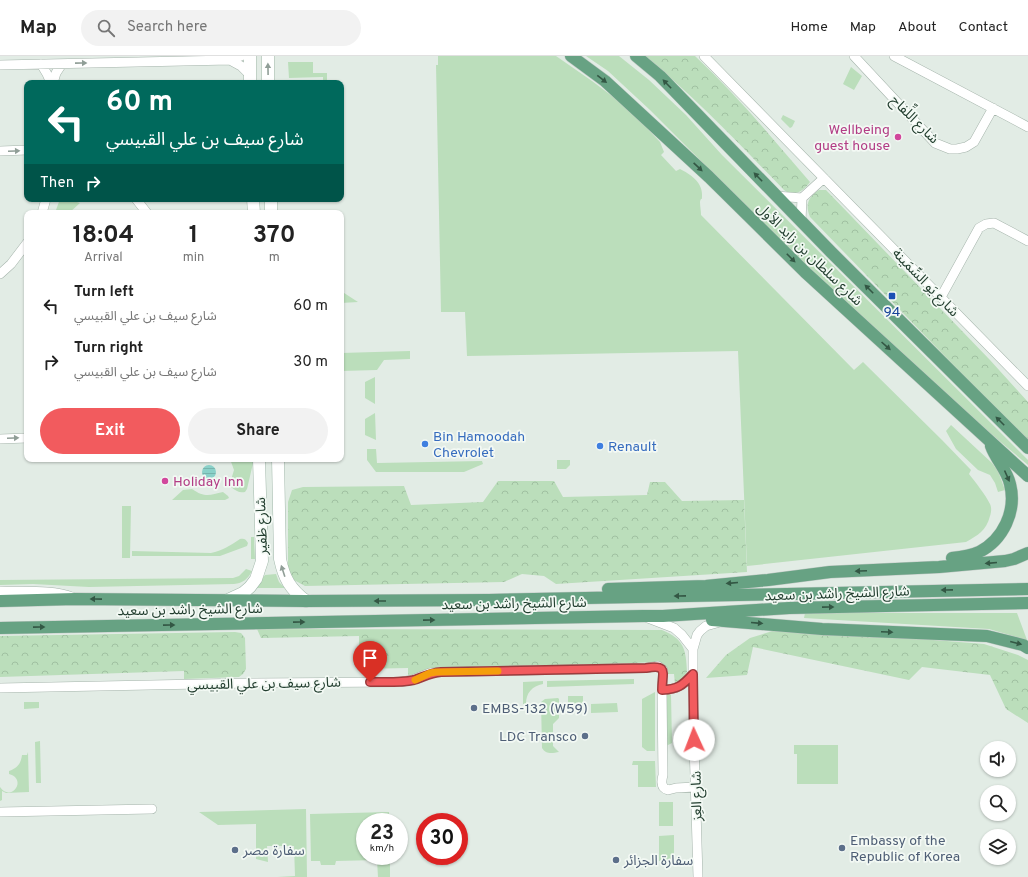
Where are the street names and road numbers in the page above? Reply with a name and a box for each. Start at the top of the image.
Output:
street label: شارع اللِّفاح [885,89,945,149]
street label: شارع سلطان بن زايد الأول [752,200,866,311]
street label: شارع يَو السِّمَينة [887,245,962,321]
street label: شارع ظفير [253,497,273,556]
street label: شارع الشيخ راشد بن سعيد [764,583,910,607]
street label: شارع الشيخ راشد بن سعيد [441,595,587,615]
street label: شارع الشيخ راشد بن سعيد [117,601,263,621]
street label: شارع سيف بن علي القبيسي [187,675,341,696]
street label: شارع العِز [689,771,707,822]

